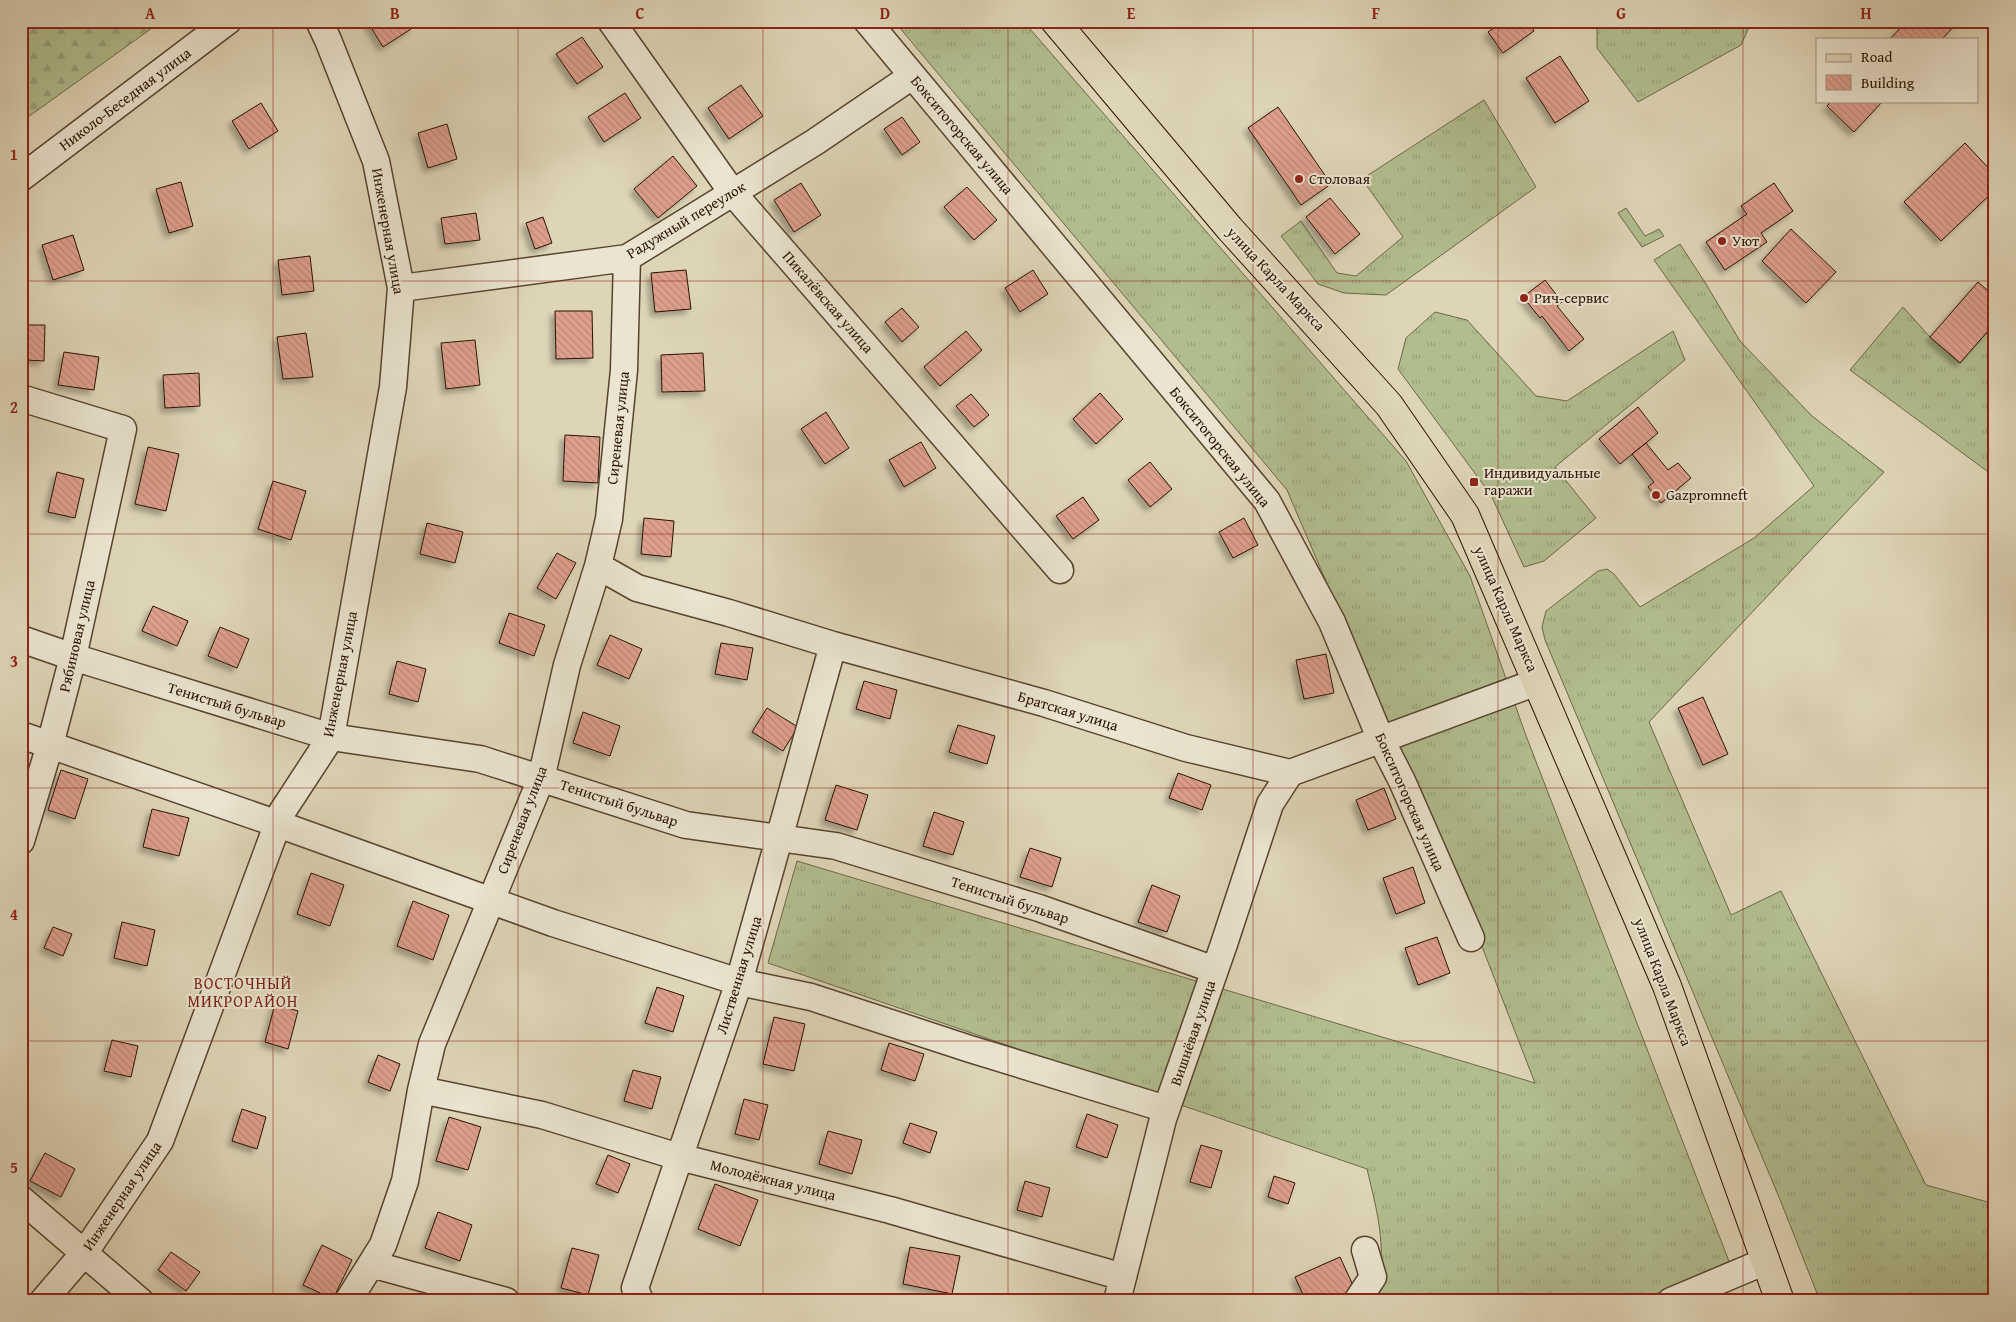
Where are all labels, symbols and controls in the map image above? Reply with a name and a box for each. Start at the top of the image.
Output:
text: A [145,1,156,25]
text: B [390,1,400,25]
text: C [635,1,645,25]
text: D [880,1,890,25]
text: E [1127,1,1136,25]
text: F [1372,1,1380,25]
text: G [1616,1,1626,25]
text: H [1860,1,1872,25]
legend [1816,38,1978,102]
street label: Николо-Беседная улица [54,42,196,155]
text: Road [1861,46,1892,67]
street label: Бокситогорская улица [906,71,1019,199]
text: Building [1861,72,1915,93]
text: 1 [10,142,18,166]
street label: Инженерная улица [367,166,410,297]
place label: Столовая [1309,168,1370,189]
marker: Столовая [1293,173,1305,185]
street label: Радужный переулок [622,176,749,263]
street label: улица Карла Маркса [1222,221,1331,336]
place label: Уют [1732,230,1760,251]
marker: Уют [1716,235,1728,247]
street label: Пикалёвская улица [778,246,879,358]
place label: Рич-сервис [1534,287,1609,308]
marker: Рич-сервис [1518,292,1530,304]
street label: Сиреневая улица [601,369,634,486]
street label: Бокситогорская улица [1165,382,1276,512]
text: 2 [10,395,18,419]
place label: Индивидуальные гаражи [1484,462,1601,500]
marker: Индивидуальные гаражи [1468,476,1480,488]
place label: Gazpromneft [1666,484,1749,505]
marker: Gazpromneft [1650,489,1662,501]
street label: улица Карла Маркса [1469,542,1544,676]
street label: Рябиновая улица [53,577,100,694]
street label: Инженерная улица [317,608,362,739]
text: 3 [10,649,18,673]
street label: Тенистый бульвар [165,677,289,733]
street label: Братская улица [1015,685,1122,736]
street label: Бокситогорская улица [1370,729,1451,875]
street label: Сиреневая улица [491,762,552,877]
street label: Тенистый бульвар [557,774,681,832]
street label: Тенистый бульвар [948,871,1072,929]
text: 4 [10,902,18,926]
street label: Лиственная улица [711,912,767,1037]
street label: улица Карла Маркса [1629,914,1698,1050]
district label: ВОСТОЧНЫЙ МИКРОРАЙОН [188,971,298,1013]
street label: Вишнёвая улица [1165,976,1221,1088]
street label: Инженерная улица [77,1136,167,1255]
street label: Молодёжная улица [708,1154,839,1205]
text: 5 [10,1155,18,1179]

